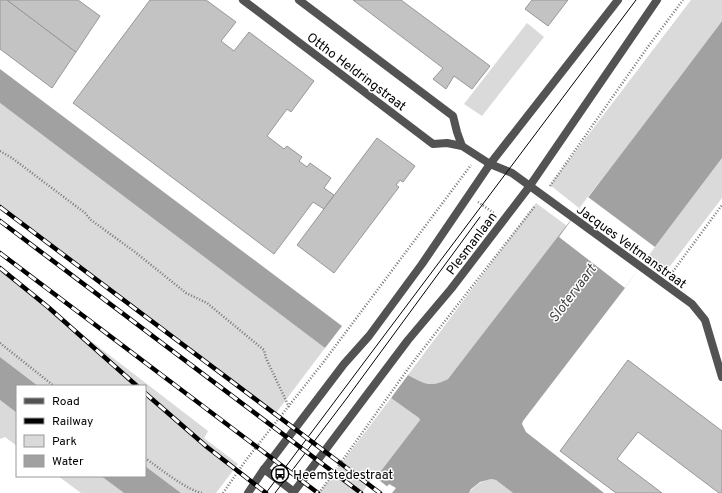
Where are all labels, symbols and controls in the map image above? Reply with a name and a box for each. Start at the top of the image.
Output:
street label: Ottho Heldringstraat [303,30,409,115]
street label: Jacques Veltmanstraat [573,202,689,293]
street label: Plesmanlaan [444,210,501,279]
water label: Slotervaart [546,261,601,326]
legend [16,385,146,477]
text: Road [52,394,80,410]
text: Railway [52,414,93,430]
text: Park [52,434,77,450]
text: Water [52,454,84,470]
bus stop icon: Heemstedestraat [270,464,290,484]
place label: Heemstedestraat [293,468,393,484]

